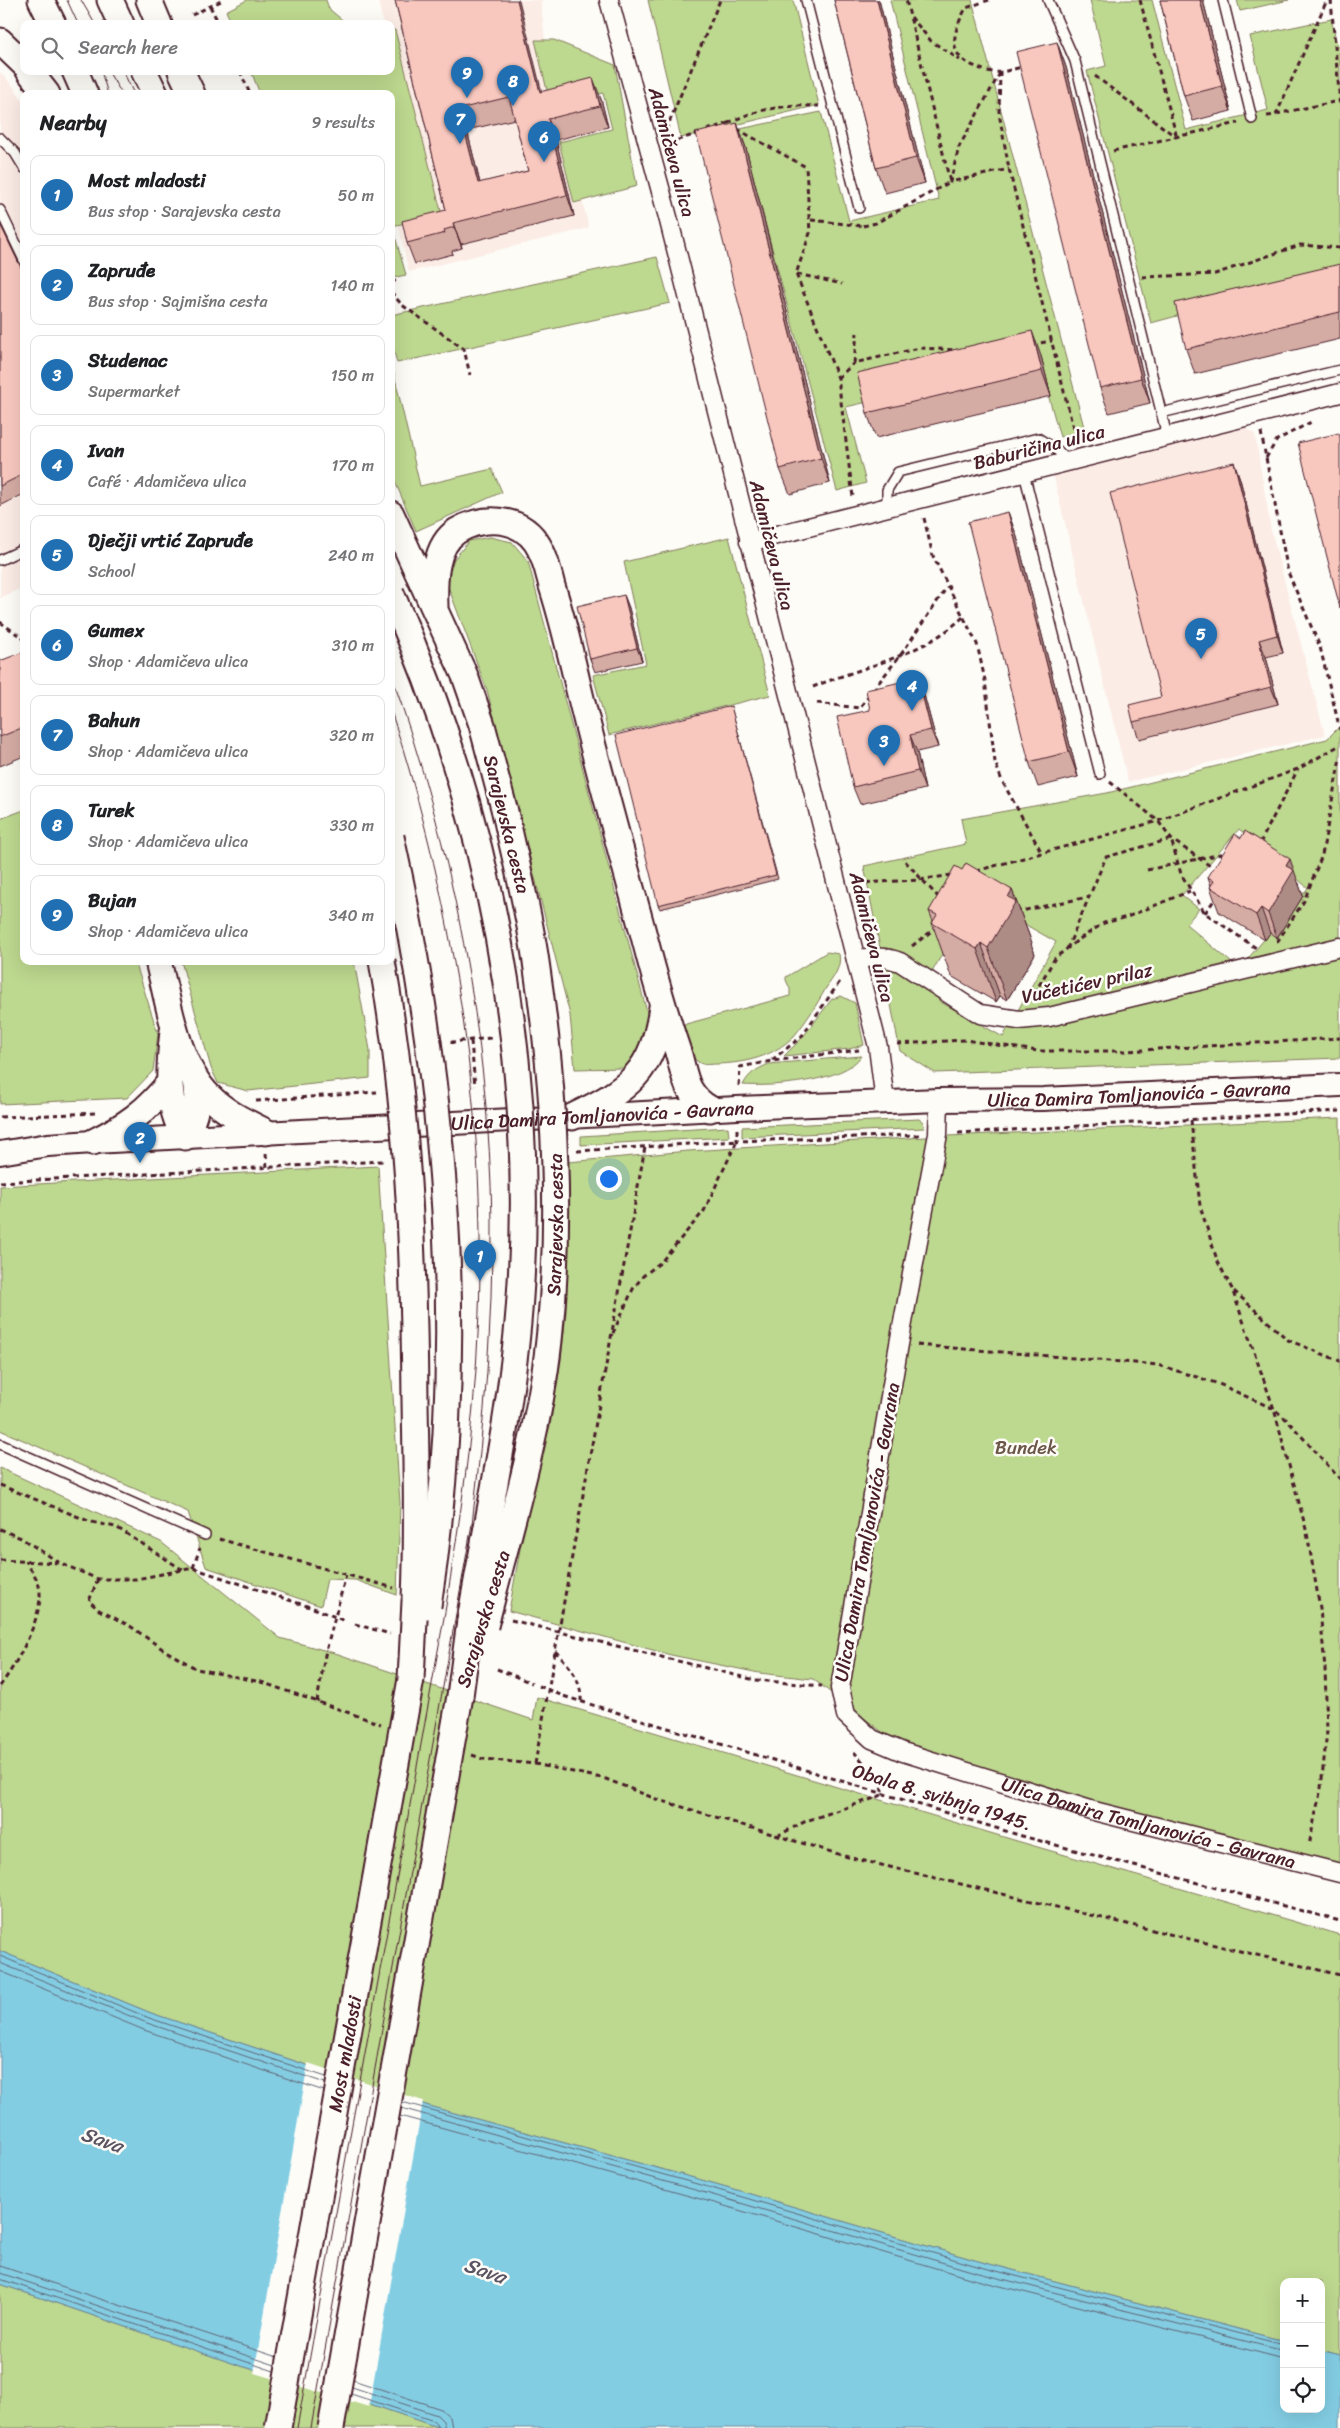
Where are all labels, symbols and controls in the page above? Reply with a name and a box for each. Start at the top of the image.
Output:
search box [20,20,395,75]
text: Search here [78,31,178,64]
icon: search [38,34,66,62]
pin: 9 [451,57,483,98]
pin: 8 [497,65,529,106]
street label: Adamičeva ulica [639,82,705,221]
pin: 7 [444,103,476,144]
text: Nearby [40,104,106,142]
text: 9 results [311,108,375,137]
pin: 6 [528,121,560,162]
text: Most mladosti [88,164,205,197]
text: 1 [54,181,60,210]
text: 50 m [338,181,374,210]
text: Bus stop · Sarajevska cesta [88,197,281,226]
text: Zapruđe [88,254,155,287]
text: 2 [52,271,62,300]
text: 140 m [331,271,374,300]
text: Bus stop · Sajmišna cesta [88,287,267,316]
text: Studenac [88,344,168,377]
text: 3 [53,361,61,390]
text: 150 m [331,361,374,390]
text: Supermarket [88,377,180,406]
street label: Baburičina ulica [970,415,1109,479]
text: Ivan [88,434,124,467]
text: 4 [52,451,62,480]
text: 170 m [331,451,374,480]
text: Café · Adamičeva ulica [88,467,247,496]
street label: Adamičeva ulica [740,475,804,614]
text: Dječji vrtić Zapruđe [88,524,253,557]
text: 5 [52,541,62,570]
text: 240 m [328,541,374,570]
text: School [88,557,135,586]
text: Gumex [88,614,144,647]
pin: 5 [1185,618,1217,659]
text: 6 [52,631,62,660]
text: 310 m [332,631,374,660]
text: Shop · Adamičeva ulica [88,647,248,676]
pin: 4 [896,670,928,711]
text: Bahun [88,704,140,737]
text: 7 [52,721,62,750]
text: 320 m [329,721,374,750]
pin: 3 [868,725,900,766]
text: Shop · Adamičeva ulica [88,737,248,766]
street label: Sarajevska cesta [474,751,540,897]
text: Turek [88,794,135,827]
text: 8 [52,811,62,840]
text: 330 m [330,811,374,840]
text: Shop · Adamičeva ulica [88,827,248,856]
street label: Adamičeva ulica [840,867,904,1006]
text: Bujan [88,884,136,917]
text: 9 [52,901,62,930]
text: 340 m [329,901,374,930]
text: Shop · Adamičeva ulica [88,917,248,946]
street label: Vučetićev prilaz [1018,953,1157,1013]
street label: Ulica Damira Tomljanovića - Gavrana [987,1071,1292,1116]
street label: Ulica Damira Tomljanovića - Gavrana [450,1091,755,1140]
pin: 2 [124,1122,156,1163]
street label: Sarajevska cesta [536,1152,572,1297]
your location [596,1166,622,1192]
pin: 1 [464,1240,496,1281]
street label: Ulica Damira Tomljanovića - Gavrana [824,1379,910,1684]
park label: Bundek [995,1431,1057,1464]
street label: Sarajevska cesta [446,1546,520,1692]
street label: Obala 8. svibnja 1945. [848,1754,1036,1840]
street label: Ulica Damira Tomljanovića - Gavrana [997,1767,1300,1878]
street label: Most mladosti [318,1992,371,2115]
water label: Sava [76,2117,130,2164]
water label: Sava [459,2248,513,2295]
map controls [1280,2278,1325,2413]
button: + [1280,2278,1325,2323]
button: − [1280,2323,1325,2368]
button: locate [1280,2368,1325,2413]

